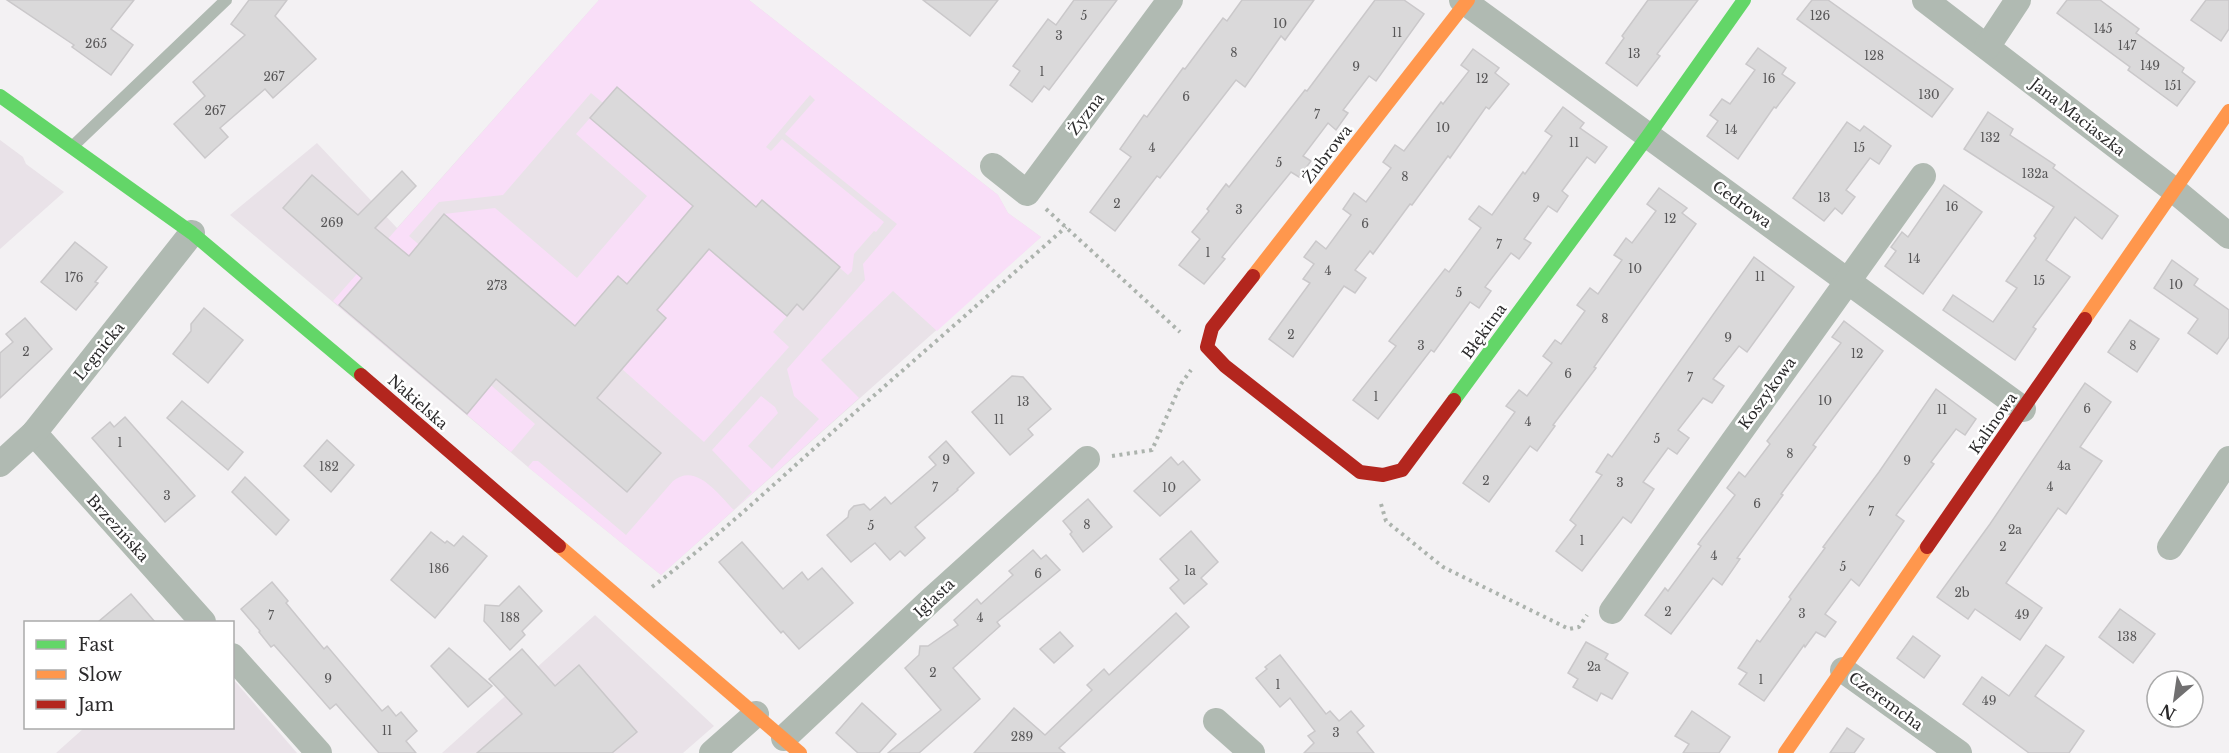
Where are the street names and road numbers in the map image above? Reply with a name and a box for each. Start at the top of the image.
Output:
street label: Jana Maciaszka [2025,73,2130,160]
street label: Żyzna [1064,89,1108,139]
street label: Żubrowa [1298,121,1356,187]
street label: Cedrowa [1709,176,1776,232]
street label: Błękitna [1458,299,1511,362]
street label: Legnicka [70,317,129,384]
street label: Koszykowa [1734,353,1800,433]
street label: Nakielska [384,371,452,434]
street label: Kalinowa [1965,388,2021,457]
street label: Brzezińska [83,491,154,566]
street label: Iglasta [910,574,959,622]
street label: Czeremcha [1845,668,1927,735]

